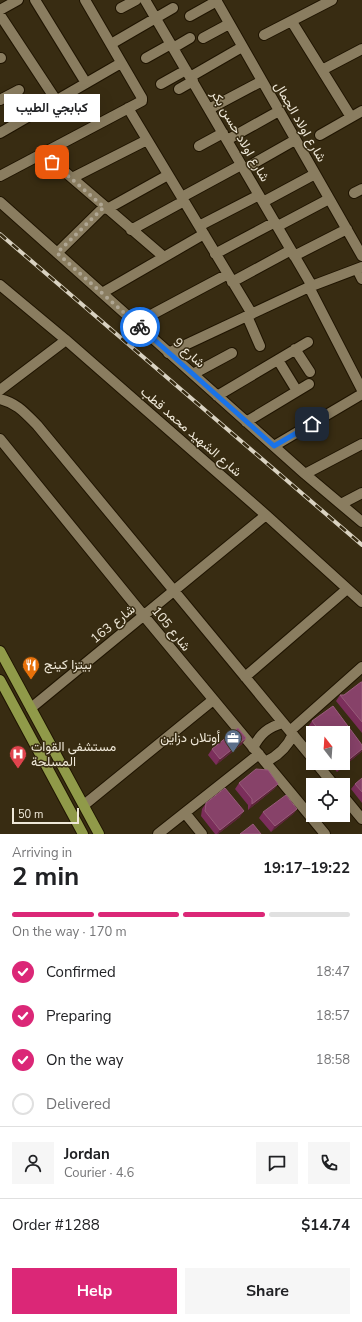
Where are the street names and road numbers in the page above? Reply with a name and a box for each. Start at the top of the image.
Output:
street label: شارع اولاد الجمال [270,79,330,165]
street label: شارع اولاد حسن بكر [206,86,274,185]
street label: شارع 9 [169,334,209,372]
street label: شارع الشهيد محمد قطب [136,383,246,481]
street label: شارع 163 [87,600,139,648]
street label: شارع 105 [147,603,195,655]

